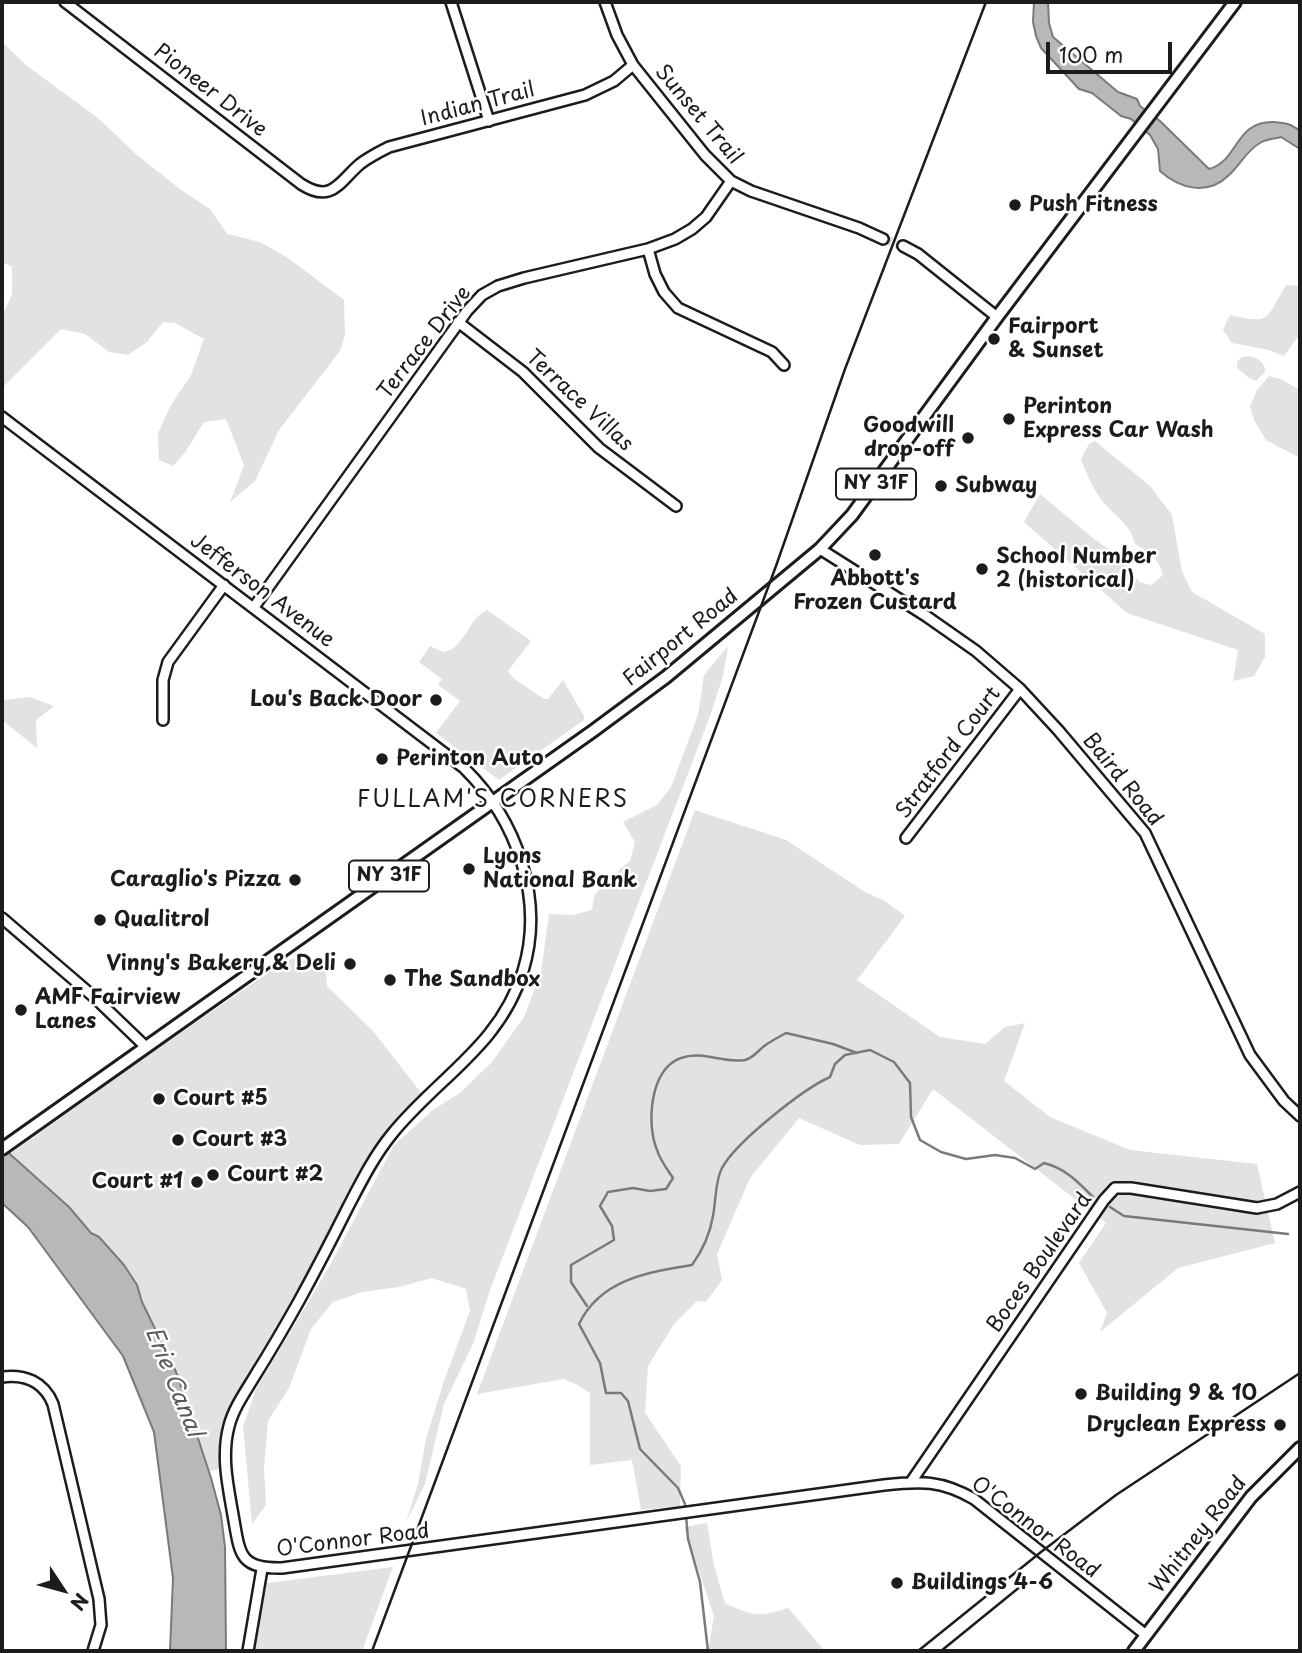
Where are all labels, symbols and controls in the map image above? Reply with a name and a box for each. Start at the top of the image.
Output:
scale bar [1050,28,1176,72]
text: 100 m [1059,38,1123,70]
street label: Pioneer Drive [148,39,272,143]
street label: Sunset Trail [649,60,747,170]
street label: Indian Trail [418,78,538,132]
place label: Push Fitness [1029,192,1158,218]
marker: Push Fitness [1007,197,1023,213]
street label: Terrace Drive [373,281,477,405]
place label: Fairport & Sunset [1008,314,1104,364]
marker: Fairport & Sunset [986,331,1002,347]
street label: Terrace Villas [520,345,638,457]
place label: Perinton Express Car Wash [1023,394,1214,444]
marker: Perinton Express Car Wash [1001,411,1017,427]
place label: Goodwill drop-off [863,413,954,463]
marker: Goodwill drop-off [960,430,976,446]
road number: NY 31F [836,468,916,499]
place label: Subway [955,473,1037,499]
marker: Subway [933,478,949,494]
street label: Jefferson Avenue [185,529,339,653]
place label: School Number 2 (historical) [996,544,1156,594]
marker: Abbott's Frozen Custard [867,547,883,563]
marker: School Number 2 (historical) [974,561,990,577]
place label: Abbott's Frozen Custard [793,566,957,616]
street label: Fairport Road [618,584,744,692]
street label: Stratford Court [891,682,1007,824]
place label: Lou's Back Door [250,687,422,713]
marker: Lou's Back Door [428,692,444,708]
street label: Baird Road [1077,728,1167,832]
place label: Perinton Auto [396,746,544,772]
marker: Perinton Auto [374,751,390,767]
district label: FULLAM'S CORNERS [360,787,626,815]
place label: Lyons National Bank [483,844,637,894]
road number: NY 31F [349,860,429,891]
marker: Lyons National Bank [461,861,477,877]
place label: Caraglio's Pizza [110,867,281,893]
marker: Caraglio's Pizza [287,872,303,888]
place label: Qualitrol [114,907,210,933]
marker: Qualitrol [92,912,108,928]
place label: Vinny's Bakery & Deli [106,951,336,977]
marker: Vinny's Bakery & Deli [342,956,358,972]
place label: The Sandbox [404,967,540,993]
marker: The Sandbox [382,972,398,988]
place label: AMF Fairview Lanes [35,985,180,1035]
marker: AMF Fairview Lanes [13,1002,29,1018]
place label: Court #5 [173,1086,268,1112]
marker: Court #5 [151,1091,167,1107]
place label: Court #3 [192,1127,287,1153]
marker: Court #3 [170,1132,186,1148]
place label: Court #2 [227,1162,323,1188]
marker: Court #2 [205,1167,221,1183]
place label: Court #1 [92,1169,183,1195]
marker: Court #1 [189,1174,205,1190]
street label: Boces Boulevard [982,1188,1098,1338]
water label: Erie Canal [139,1323,207,1441]
place label: Building 9 & 10 [1095,1381,1257,1407]
marker: Building 9 & 10 [1073,1386,1089,1402]
place label: Dryclean Express [1087,1412,1266,1438]
marker: Dryclean Express [1272,1417,1288,1433]
street label: O'Connor Road [966,1472,1104,1584]
street label: Whitney Road [1146,1472,1252,1598]
street label: O'Connor Road [275,1519,431,1563]
north arrow [28,1555,98,1625]
place label: Buildings 4-6 [911,1570,1053,1596]
marker: Buildings 4-6 [889,1575,905,1591]
text: N [64,1588,96,1617]

